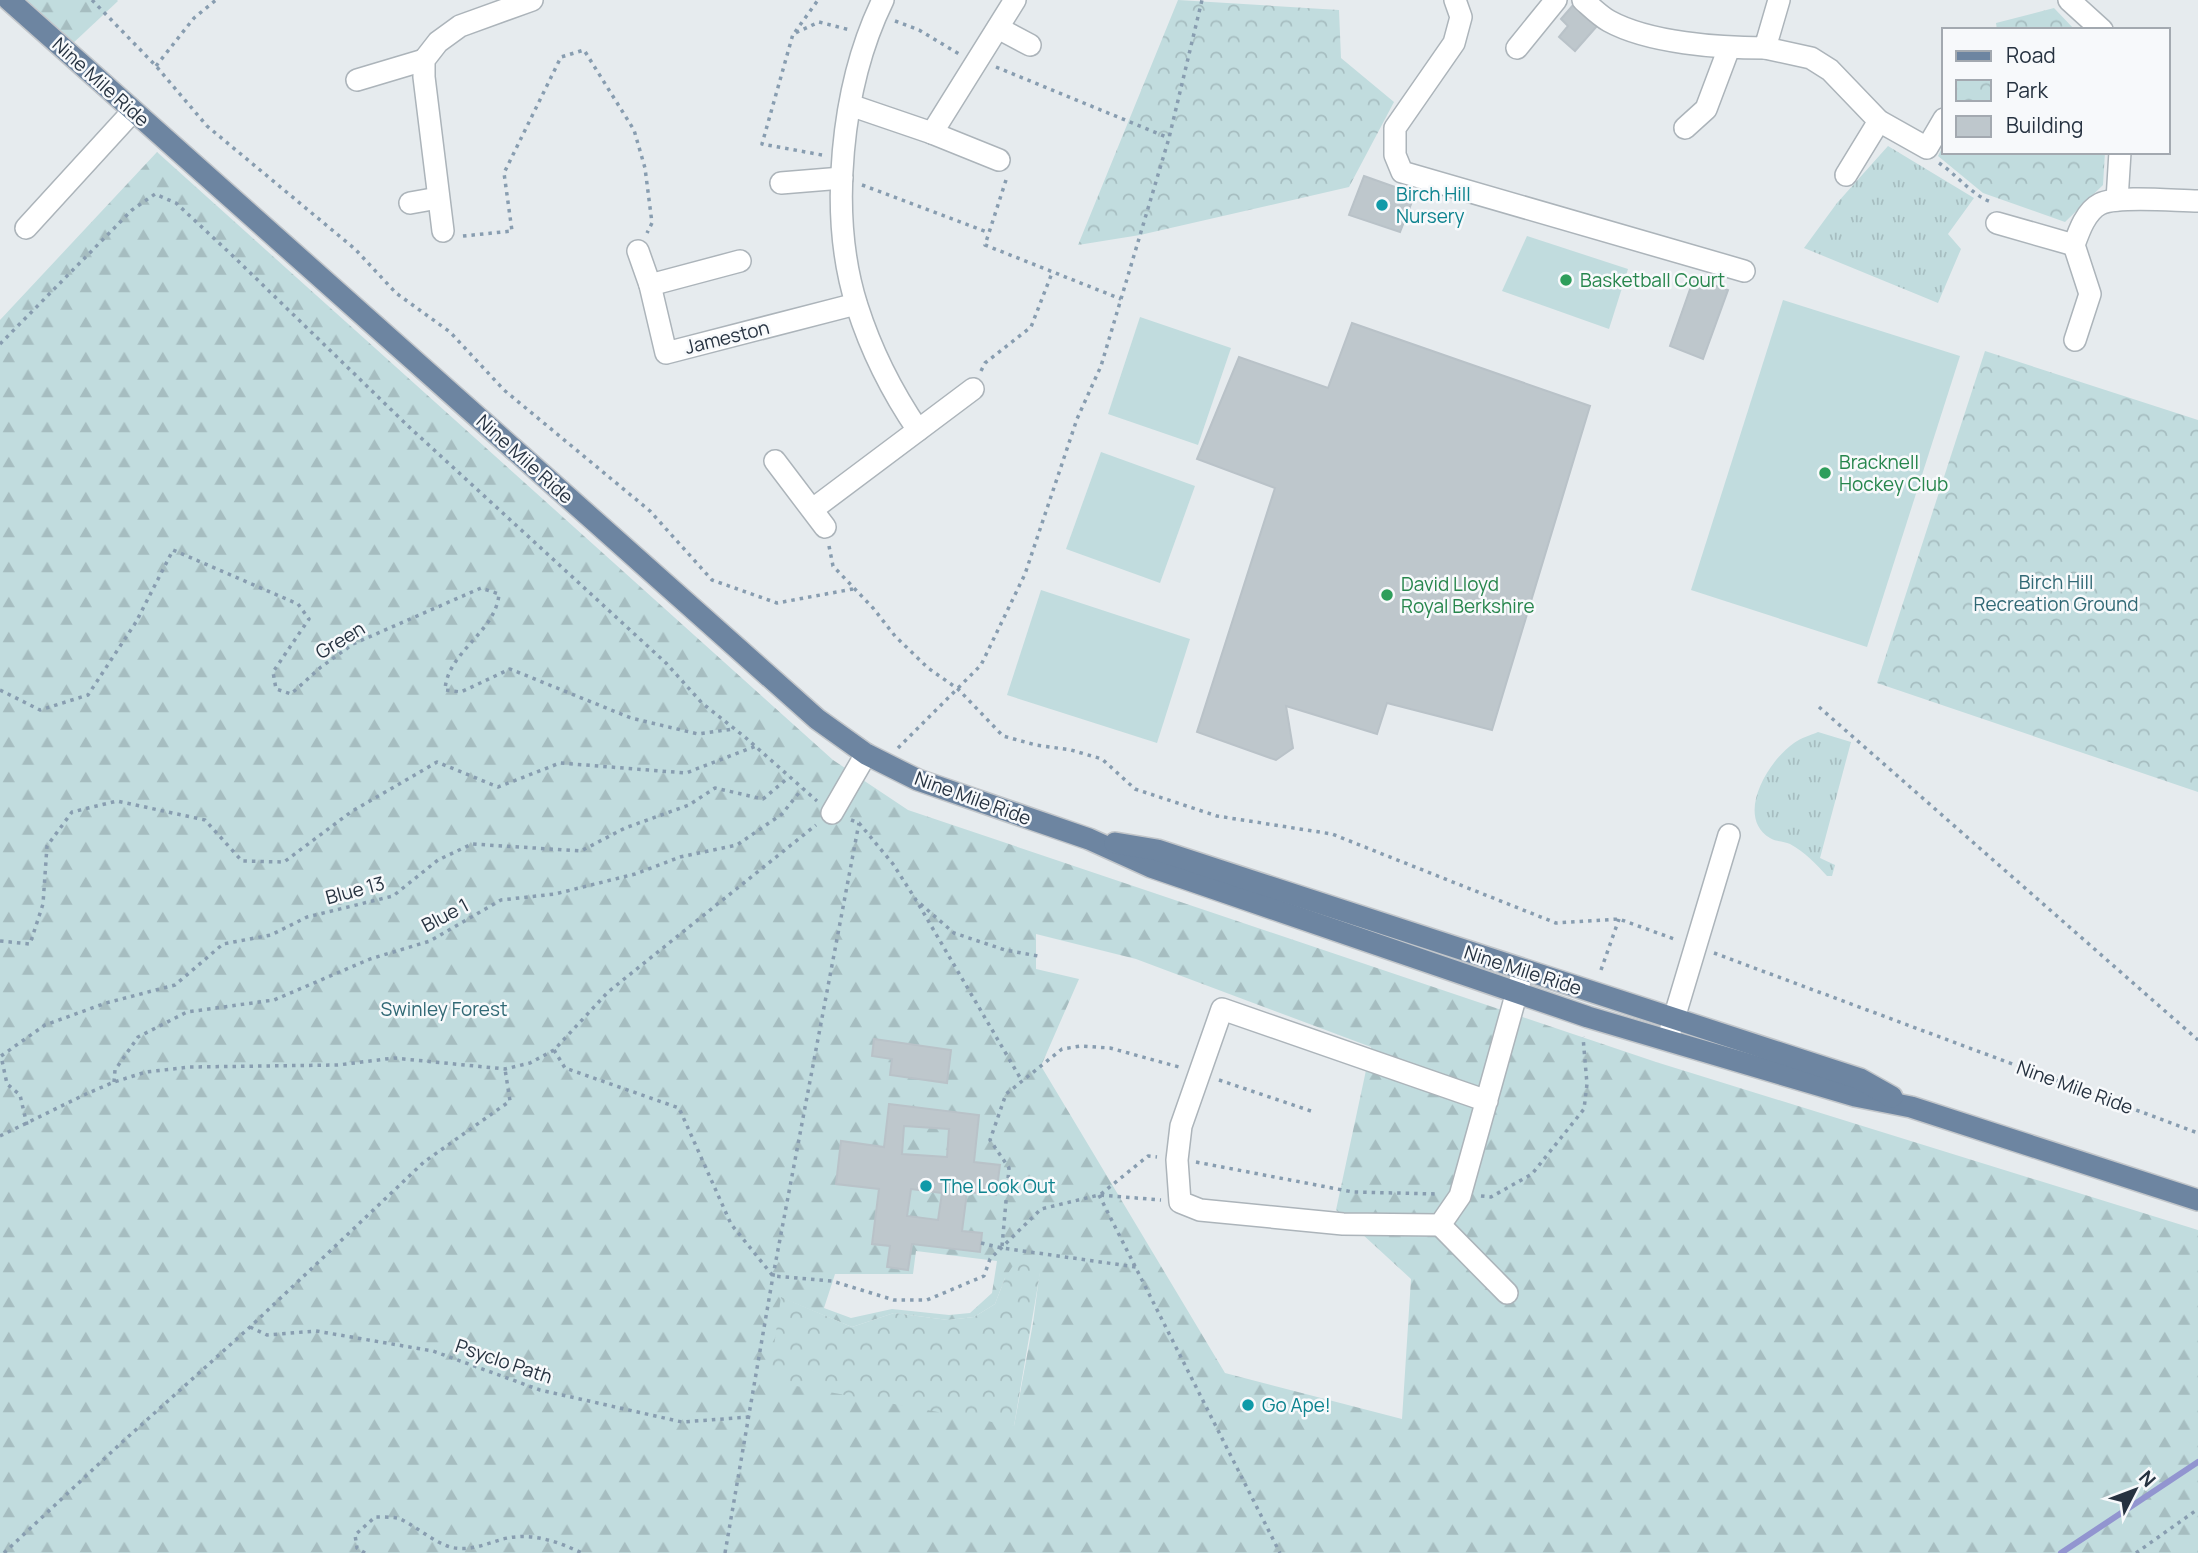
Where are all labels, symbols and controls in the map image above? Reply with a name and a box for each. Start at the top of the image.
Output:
legend [1942,28,2170,154]
street label: Nine Mile Ride [47,31,155,133]
text: Road [2006,41,2056,69]
text: Park [2006,76,2048,104]
text: Building [2006,111,2083,139]
place label: Birch Hill Nursery [1396,181,1471,229]
marker: Birch Hill Nursery [1374,197,1390,213]
place label: Basketball Court [1580,267,1725,293]
marker: Basketball Court [1558,272,1574,288]
street label: Jameston [682,314,772,360]
street label: Nine Mile Ride [471,408,579,510]
place label: Bracknell Hockey Club [1839,449,1948,497]
marker: Bracknell Hockey Club [1817,465,1833,481]
park label: Birch Hill Recreation Ground [1973,569,2139,617]
place label: David Lloyd Royal Berkshire [1401,571,1535,619]
marker: David Lloyd Royal Berkshire [1379,587,1395,603]
street label: Green [310,615,370,665]
street label: Nine Mile Ride [911,765,1035,831]
street label: Blue 13 [323,870,387,910]
street label: Blue 1 [417,892,473,938]
street label: Nine Mile Ride [1461,939,1585,1001]
park label: Swinley Forest [380,996,508,1022]
street label: Nine Mile Ride [2013,1054,2137,1120]
place label: The Look Out [940,1173,1056,1199]
marker: The Look Out [918,1178,934,1194]
street label: Psyclo Path [452,1332,556,1390]
place label: Go Ape! [1262,1392,1331,1418]
marker: Go Ape! [1240,1397,1256,1413]
north arrow [2100,1455,2170,1525]
text: N [2133,1465,2162,1492]

